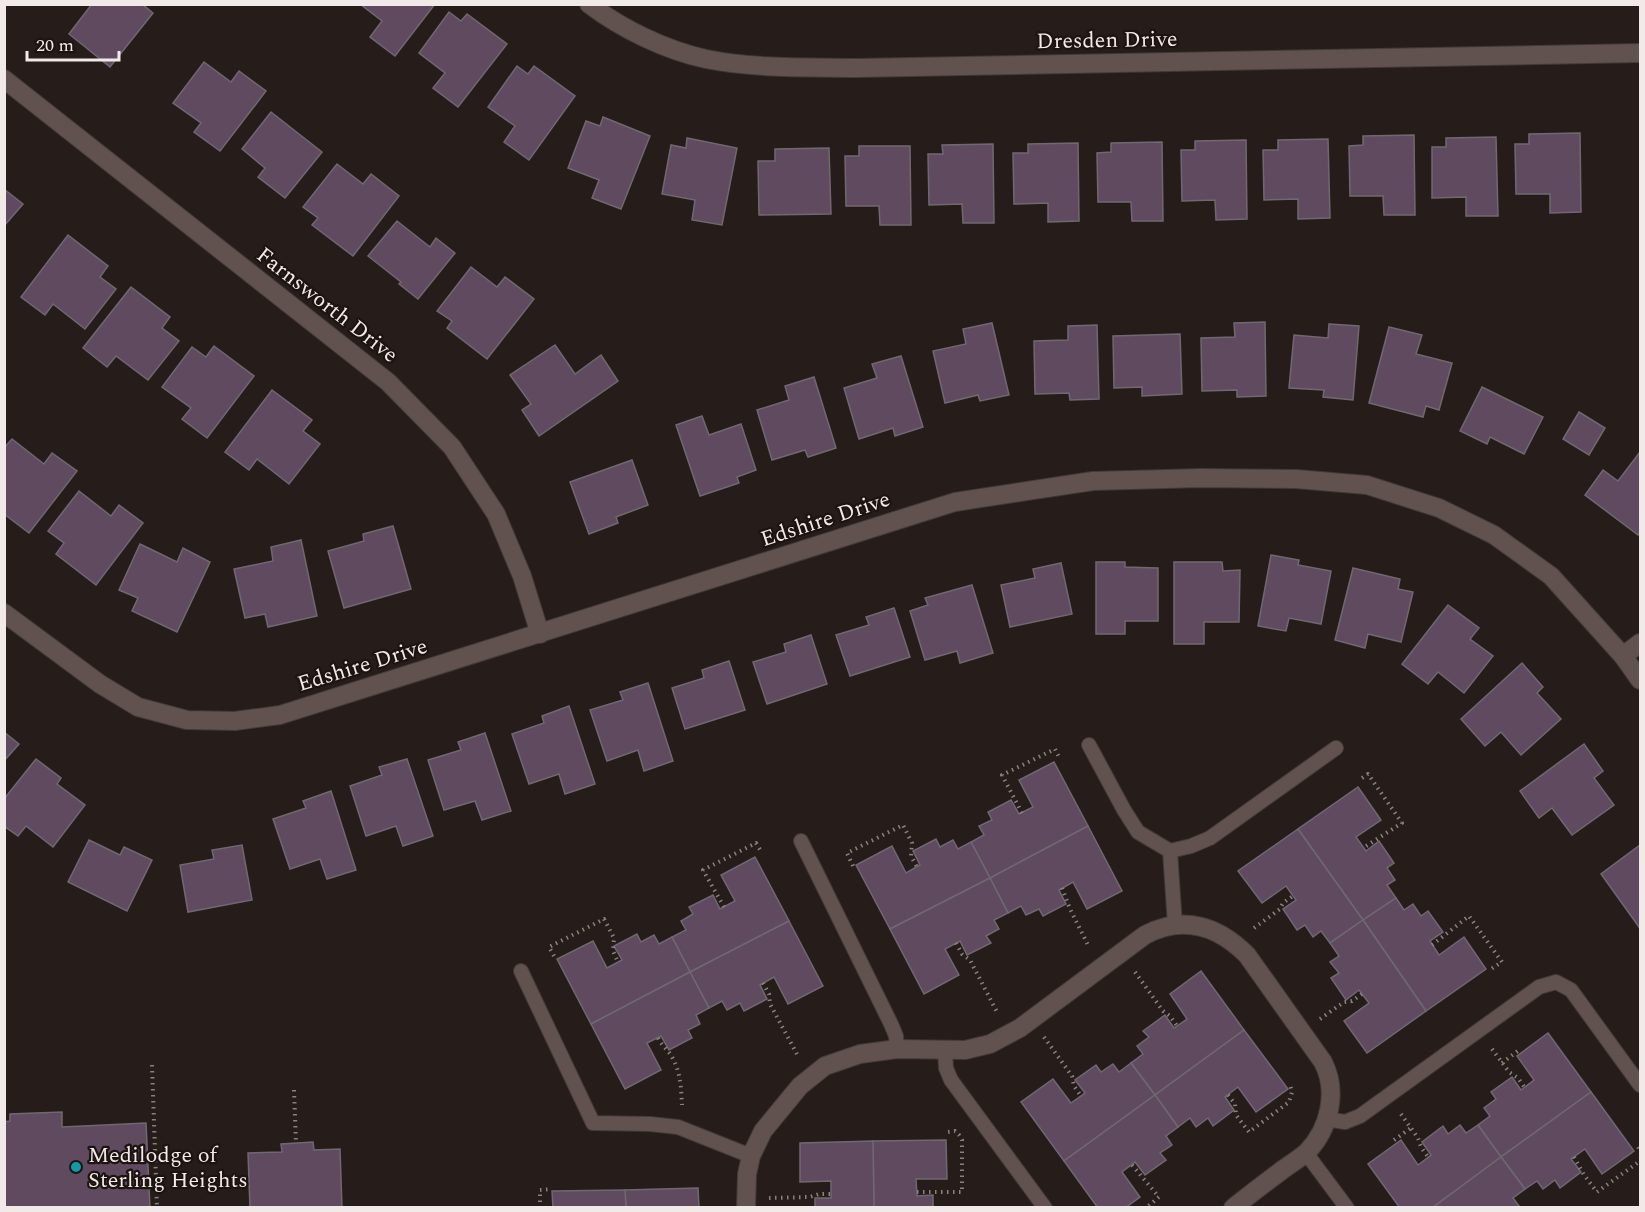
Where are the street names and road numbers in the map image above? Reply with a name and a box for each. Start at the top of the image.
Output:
street label: Dresden Drive [1036,23,1178,58]
street label: Farnsworth Drive [249,239,405,371]
street label: Edshire Drive [756,483,895,556]
street label: Edshire Drive [293,630,432,701]

